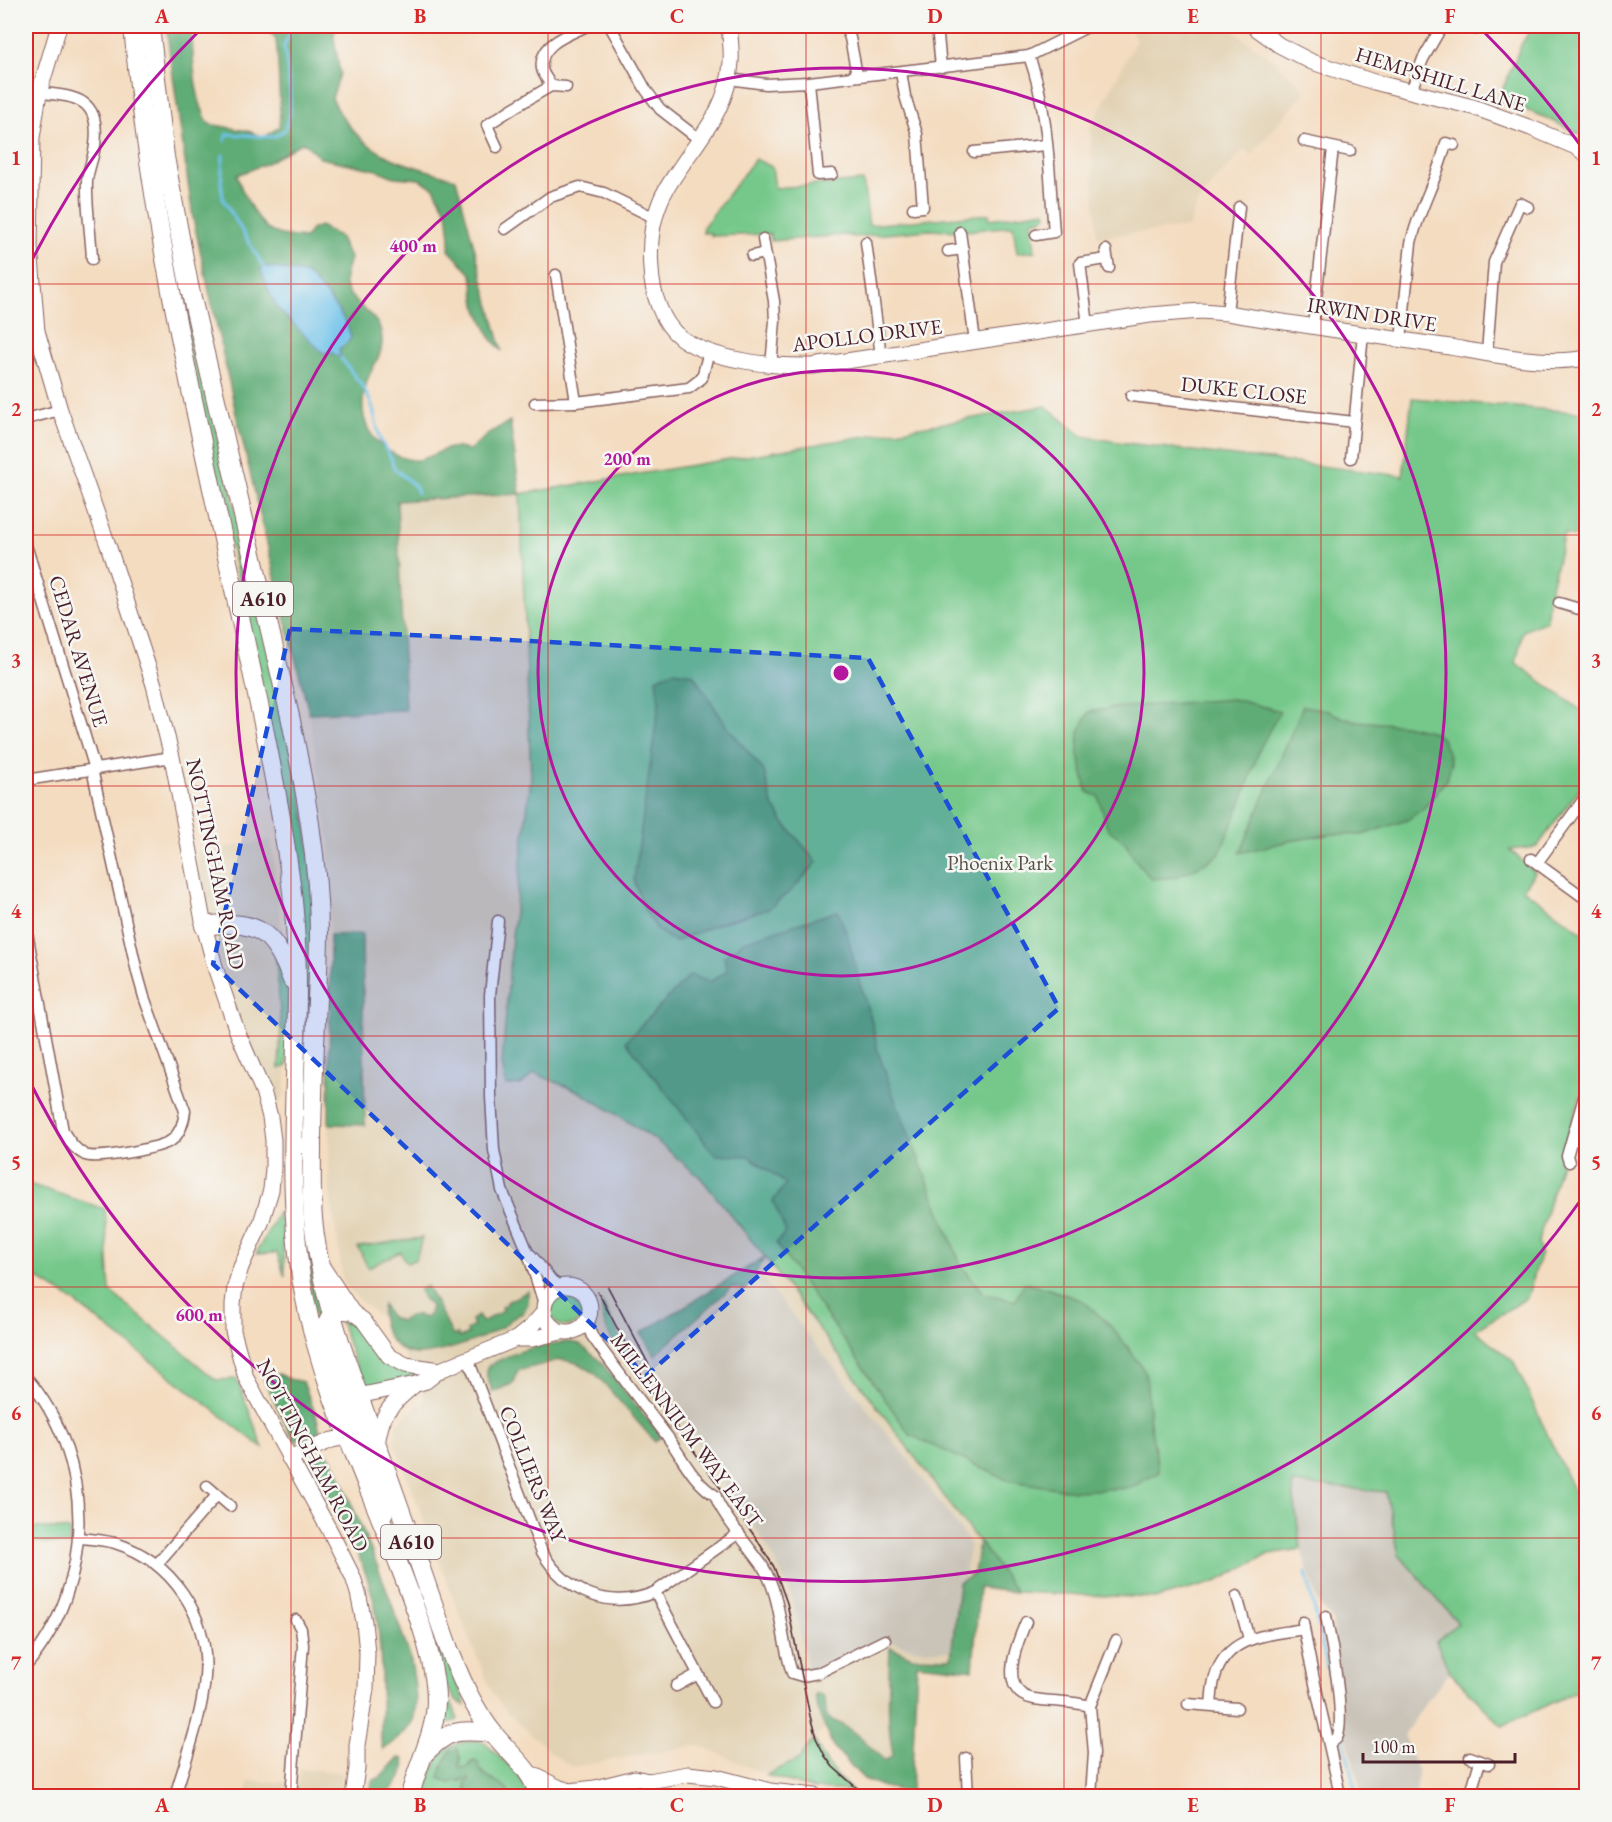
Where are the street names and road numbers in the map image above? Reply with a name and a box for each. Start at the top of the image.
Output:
street label: HEMPSHILL LANE [1352,40,1530,118]
street label: IRWIN DRIVE [1305,290,1439,338]
street label: APOLLO DRIVE [790,312,944,358]
street label: DUKE CLOSE [1180,370,1308,410]
street label: CEDAR AVENUE [43,572,115,730]
road number: A610 [233,582,293,616]
street label: NOTTINGHAM ROAD [180,756,252,972]
street label: MILLENNIUM WAY EAST [605,1327,770,1534]
street label: NOTTINGHAM ROAD [251,1354,375,1556]
street label: COLLIERS WAY [493,1402,573,1548]
road number: A610 [381,1525,441,1559]

